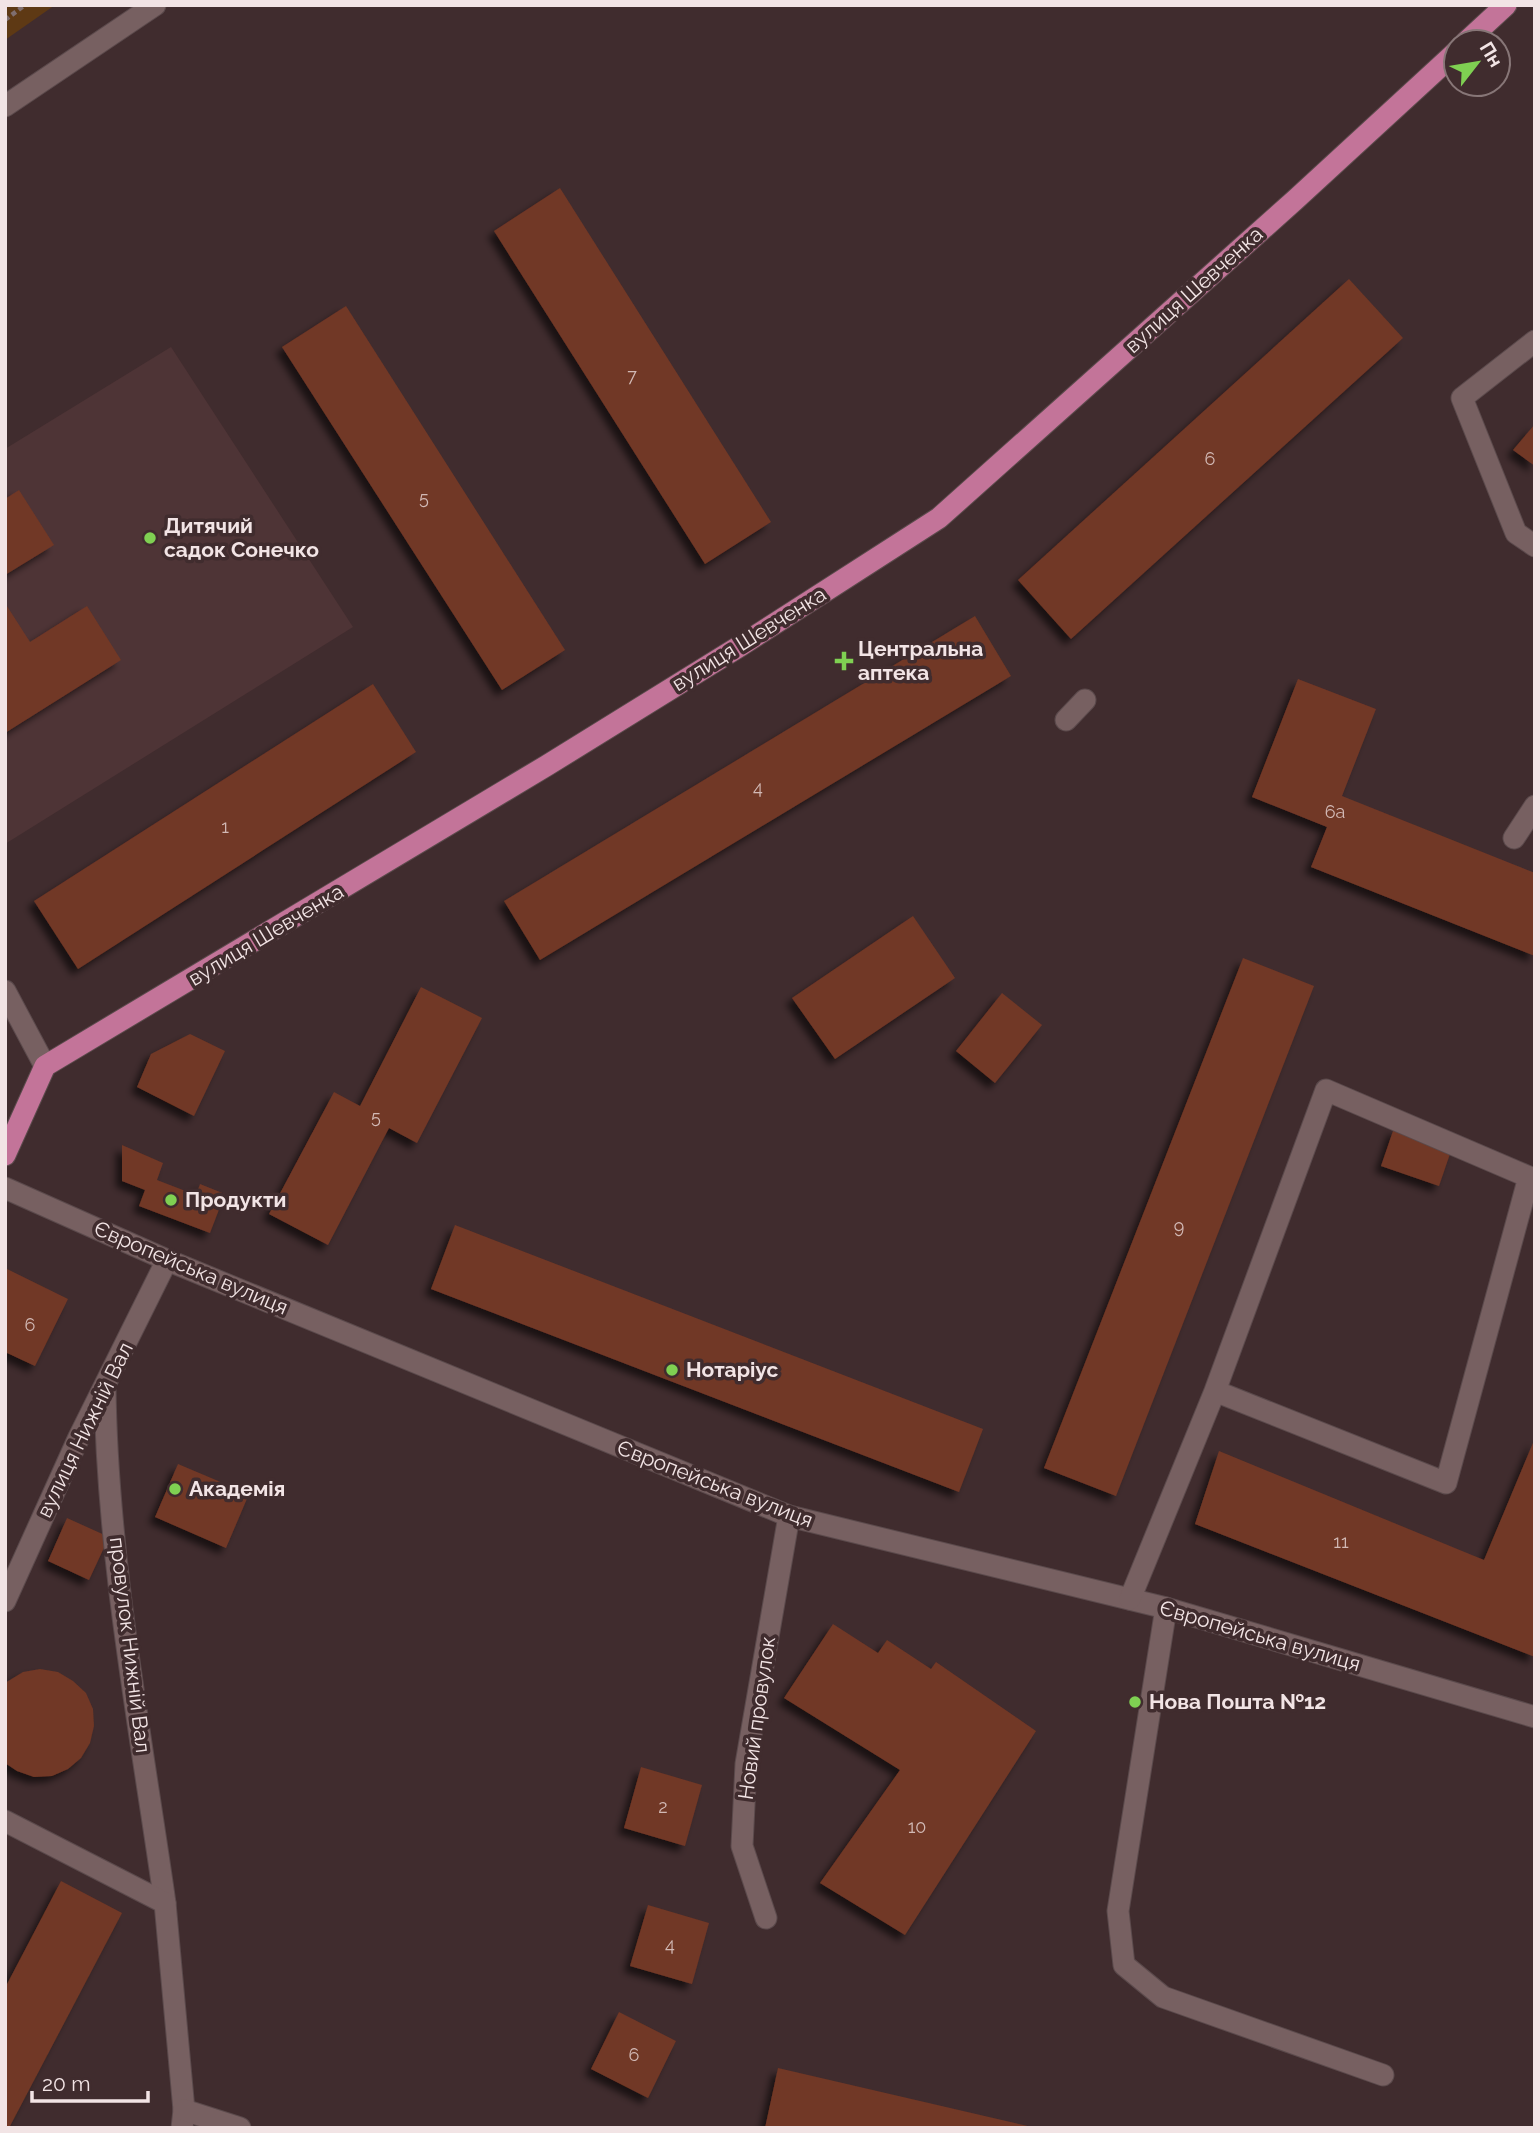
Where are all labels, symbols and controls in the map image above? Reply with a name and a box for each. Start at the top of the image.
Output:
north arrow [1442,28,1512,98]
text: Пн [1476,38,1508,71]
street label: вулиця Шевченка [1120,221,1268,358]
house number: 7 [627,365,637,386]
house number: 6 [1205,448,1216,469]
house number: 5 [419,487,429,508]
place label: Дитячий садок Сонечко [164,513,319,562]
marker: Дитячий садок Сонечко [142,530,158,546]
street label: вулиця Шевченка [667,581,830,696]
place label: Центральна аптека [858,636,983,685]
marker: Центральна аптека [836,653,852,669]
house number: 4 [753,777,763,798]
house number: 6а [1325,801,1345,822]
house number: 1 [221,816,229,837]
street label: вулиця Шевченка [184,878,348,991]
house number: 5 [371,1106,381,1127]
place label: Продукти [185,1187,286,1212]
marker: Продукти [163,1192,179,1208]
street label: Європейська вулиця [91,1215,292,1320]
house number: 9 [1174,1216,1184,1237]
house number: 6 [25,1314,36,1335]
street label: вулиця Нижній Вал [31,1338,138,1522]
place label: Нотаріус [686,1357,778,1382]
marker: Нотаріус [664,1362,680,1378]
street label: Європейська вулиця [614,1435,817,1532]
place label: Академія [189,1476,285,1501]
marker: Академія [167,1481,183,1497]
house number: 11 [1333,1531,1349,1552]
street label: провулок Нижній Вал [105,1536,156,1754]
street label: Європейська вулиця [1157,1595,1364,1676]
street label: Новий провулок [733,1635,780,1801]
place label: Нова Пошта №12 [1149,1689,1326,1714]
marker: Нова Пошта №12 [1127,1694,1143,1710]
house number: 2 [658,1796,668,1817]
house number: 10 [908,1816,926,1837]
house number: 4 [665,1934,675,1955]
house number: 6 [629,2044,640,2065]
scale bar [32,2060,147,2104]
text: 20 m [42,2071,90,2096]

